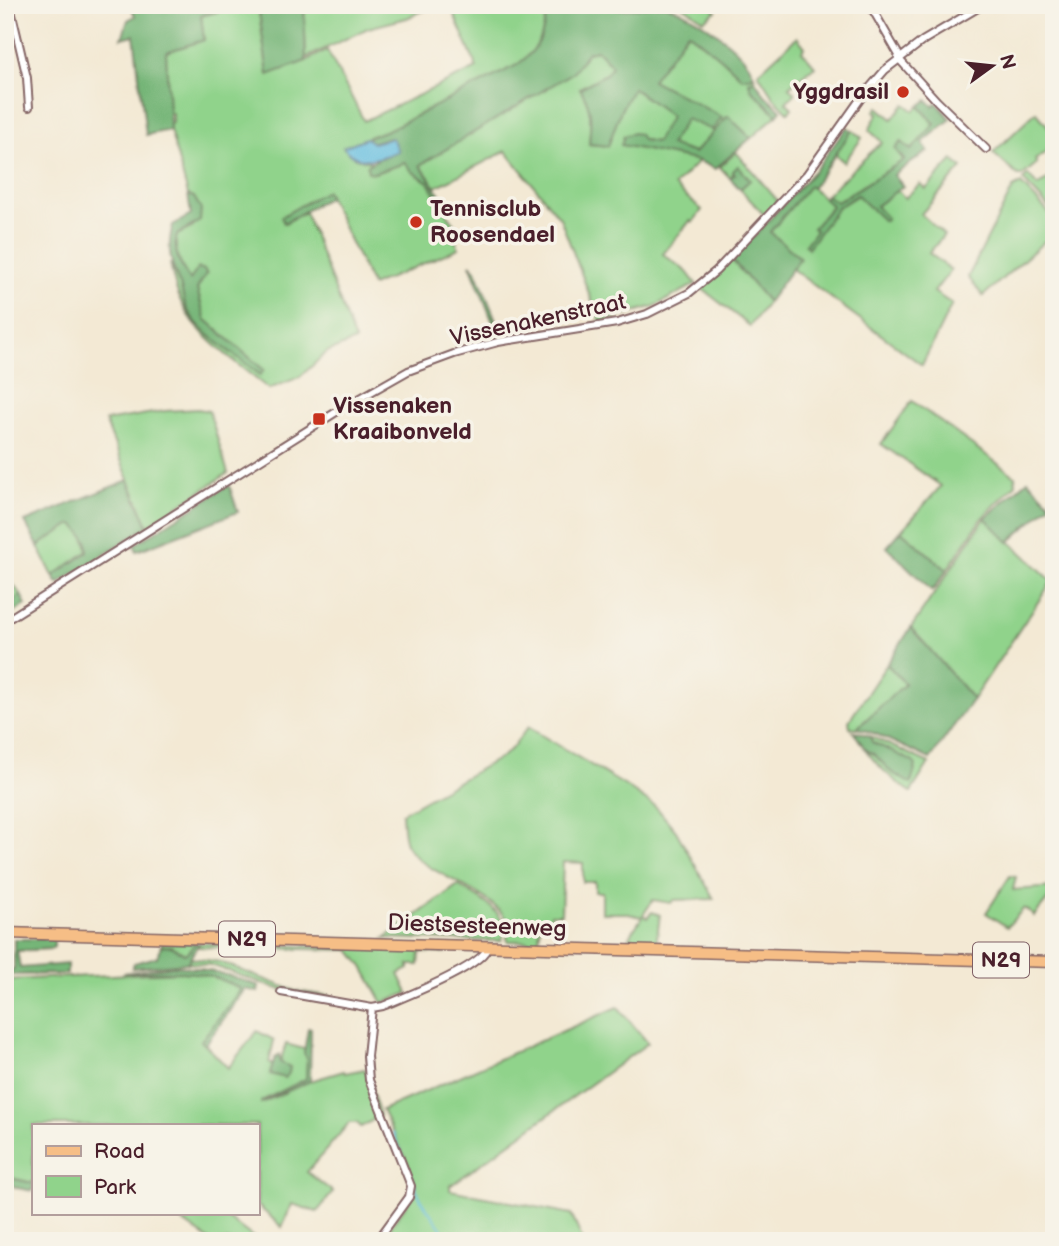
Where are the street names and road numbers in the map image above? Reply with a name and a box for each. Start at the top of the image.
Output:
street label: Vissenakenstraat [448,288,628,352]
street label: Diestsesteenweg [387,909,567,943]
road number: N29 [219,922,275,956]
road number: N29 [973,942,1029,978]

